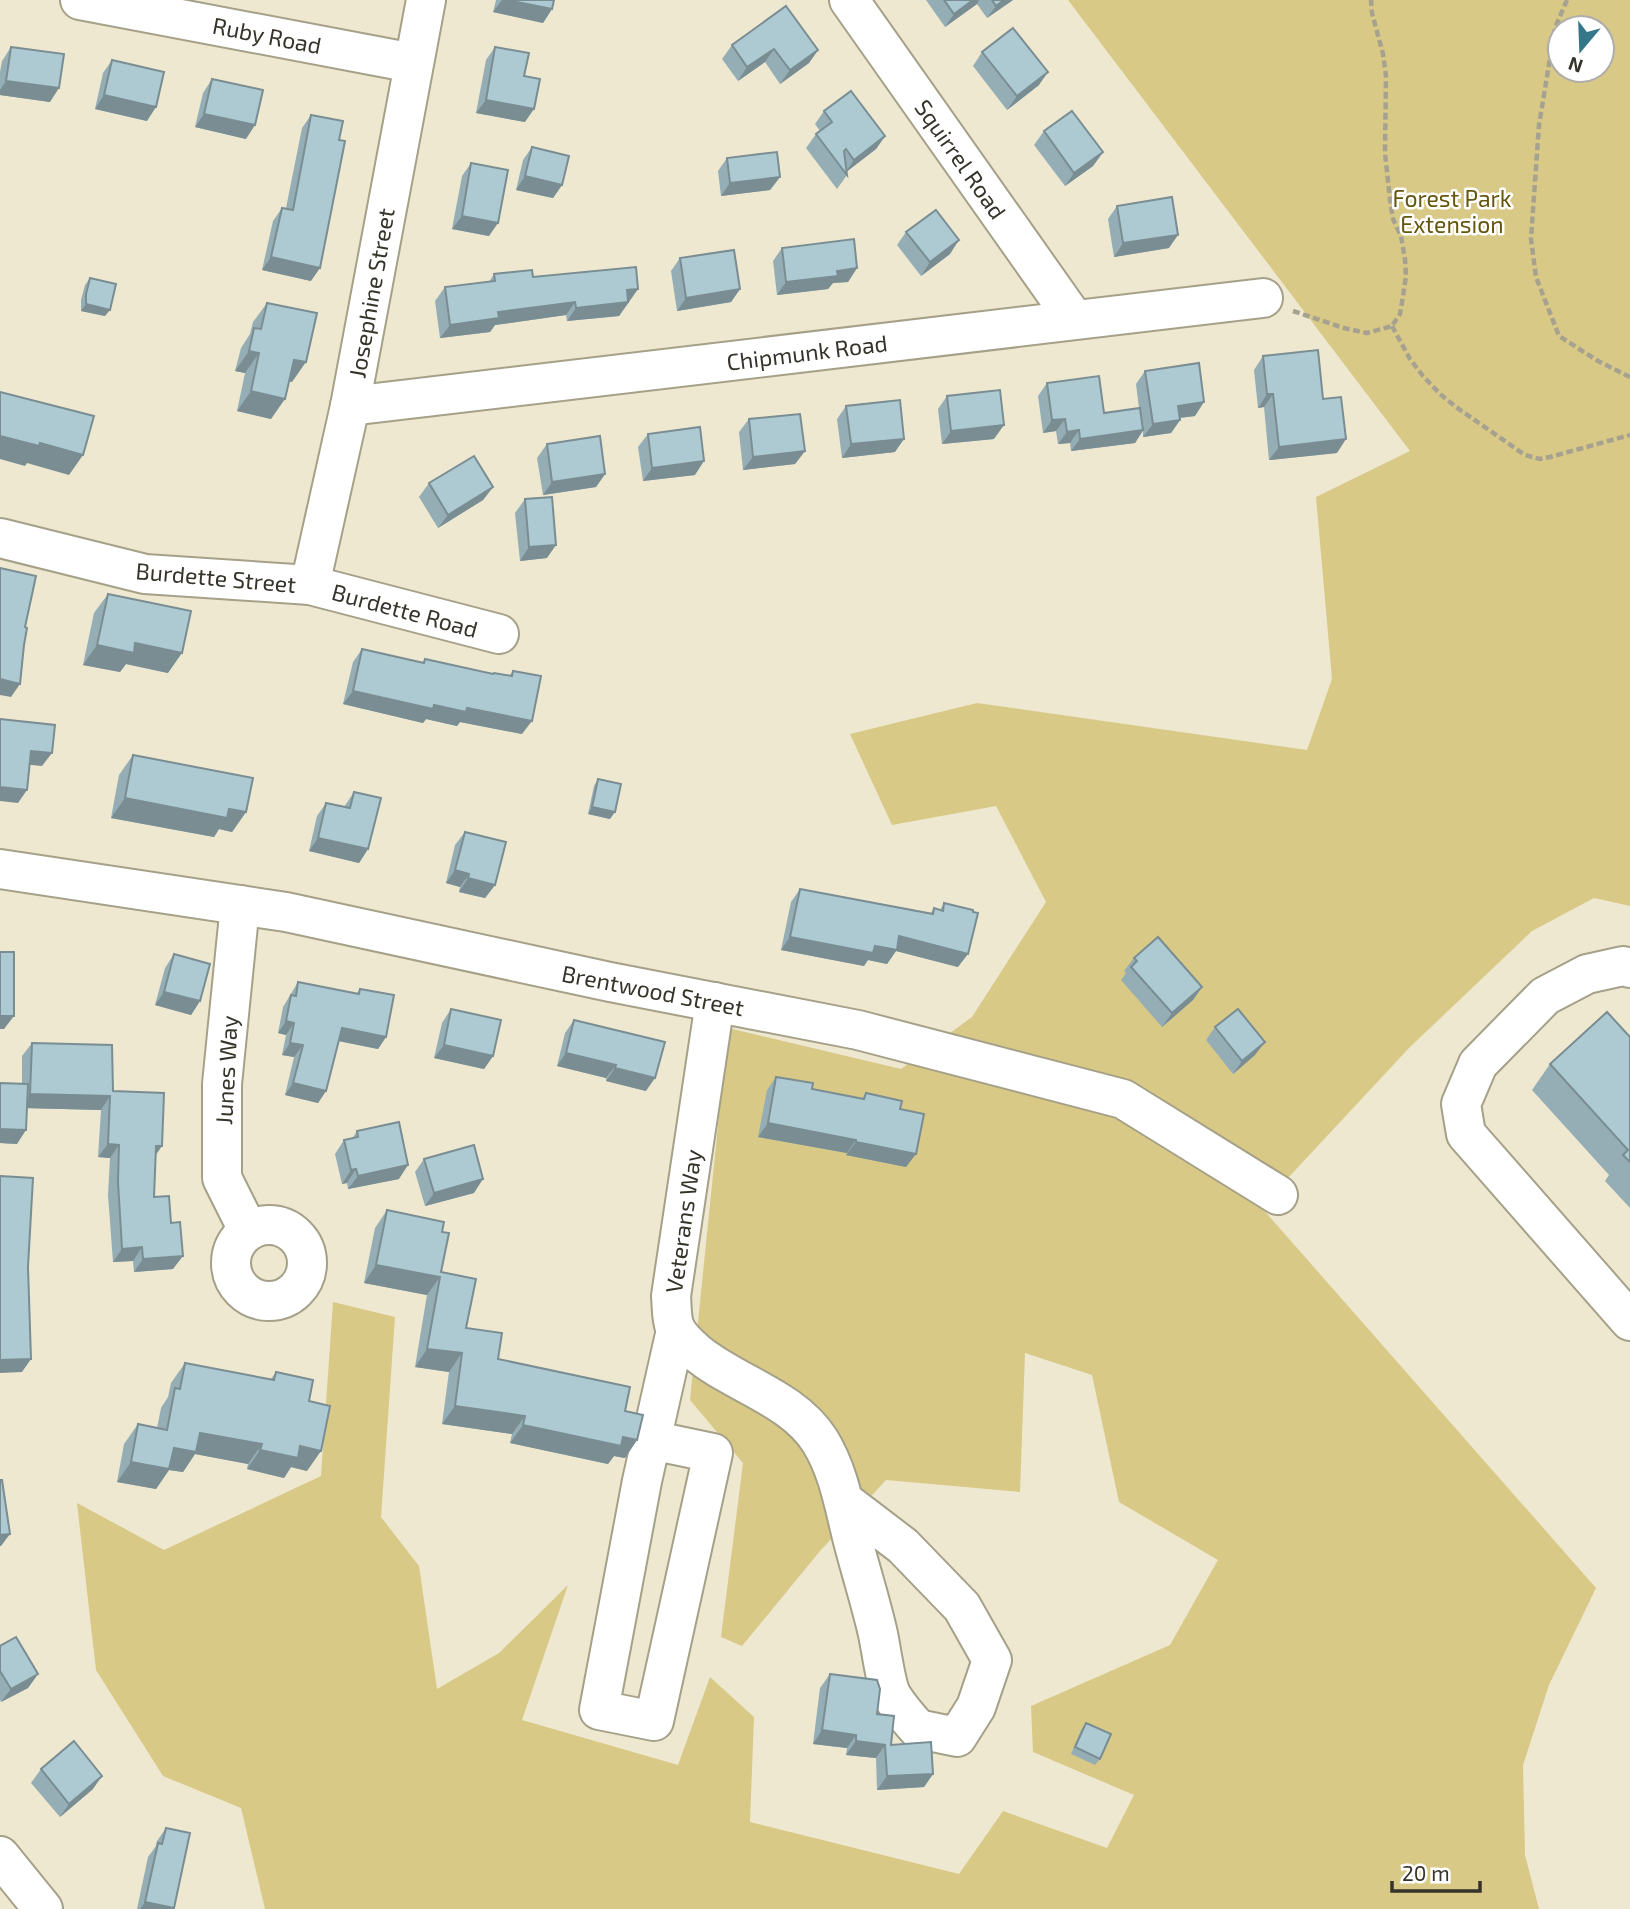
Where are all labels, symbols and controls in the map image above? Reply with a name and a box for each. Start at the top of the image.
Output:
street label: Ruby Road [210,11,324,59]
north arrow [1546,14,1616,84]
text: N [1565,52,1586,79]
street label: Squirrel Road [909,94,1013,224]
park label: Forest Park Extension [1393,184,1512,238]
street label: Josephine Street [342,206,400,380]
street label: Chipmunk Road [725,328,889,376]
street label: Burdette Street [135,556,298,598]
street label: Burdette Road [329,577,481,643]
street label: Brentwood Street [560,959,747,1021]
street label: Junes Way [209,1015,243,1125]
street label: Veterans Way [659,1147,707,1295]
scale bar [1392,1850,1480,1894]
text: 20 m [1402,1860,1450,1885]

